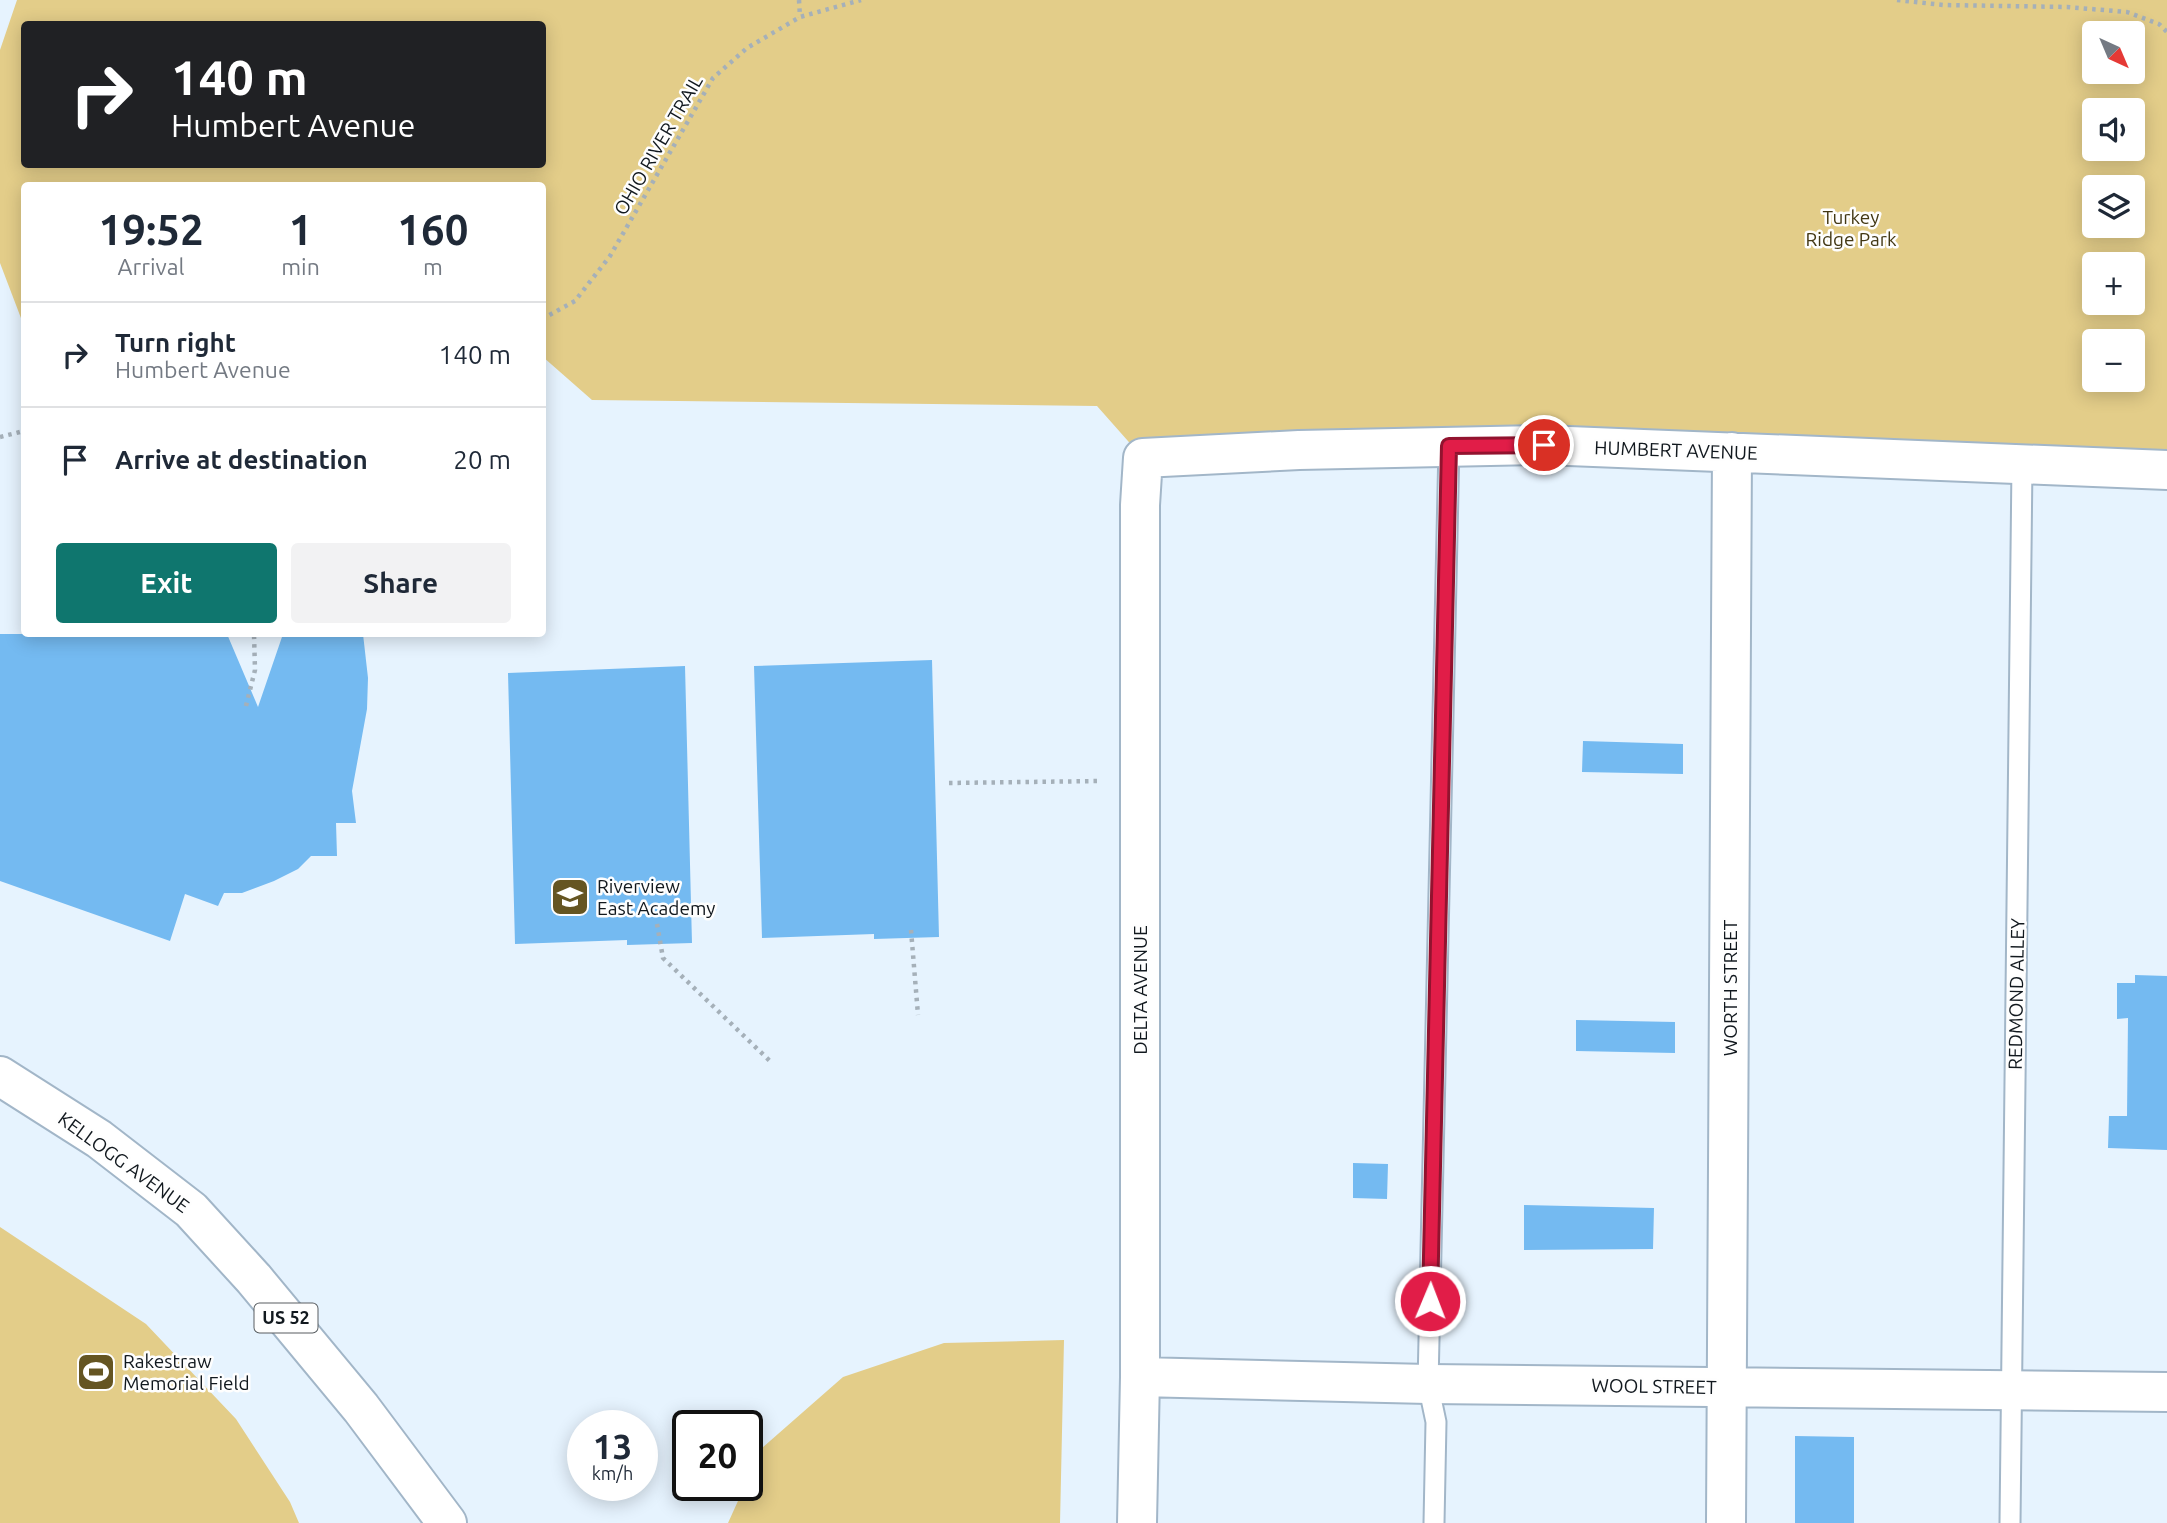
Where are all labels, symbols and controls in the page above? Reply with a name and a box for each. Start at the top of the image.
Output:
north arrow [2082,21,2146,84]
map controls [2082,21,2145,392]
icon: right [56,49,147,140]
text: 140 m [171,49,308,104]
street label: OHIO RIVER TRAIL [609,71,707,219]
button: sound [2082,98,2145,161]
text: Humbert Avenue [171,107,415,143]
button: layers [2082,175,2145,238]
text: 19:52 [99,206,204,253]
text: 1 [289,206,312,253]
text: 160 [397,206,468,253]
park label: Turkey Ridge Park [1805,206,1897,250]
button: + [2082,252,2145,315]
text: Arrival [118,254,185,279]
text: min [281,254,320,279]
text: m [423,254,443,279]
text: Turn right [115,328,236,357]
button: − [2082,329,2145,392]
icon: right [56,336,94,374]
text: 140 m [439,340,511,369]
text: Humbert Avenue [115,357,291,382]
pin [1514,415,1574,475]
icon: arrive [1525,426,1563,464]
street label: HUMBERT AVENUE [1594,436,1758,464]
icon: arrive [56,441,94,479]
text: Arrive at destination [115,445,368,474]
text: 20 m [453,445,511,474]
button: Exit [56,543,277,623]
button: Share [291,543,511,623]
place label: Riverview East Academy [597,875,716,919]
school or university icon: Riverview East Academy [549,876,591,918]
street label: REDMOND ALLEY [2004,918,2028,1070]
street label: WORTH STREET [1719,919,1741,1056]
street label: DELTA AVENUE [1129,925,1151,1055]
street label: KELLOGG AVENUE [54,1107,194,1217]
position arrow [1393,1264,1467,1338]
road number: US 52 [254,1303,318,1332]
place label: Rakestraw Memorial Field [123,1350,250,1394]
sports icon: Rakestraw Memorial Field [75,1351,117,1393]
street label: WOOL STREET [1591,1374,1717,1398]
speed limit sign: 20 [672,1410,763,1501]
text: 13 [593,1426,632,1466]
text: km/h [592,1463,633,1483]

